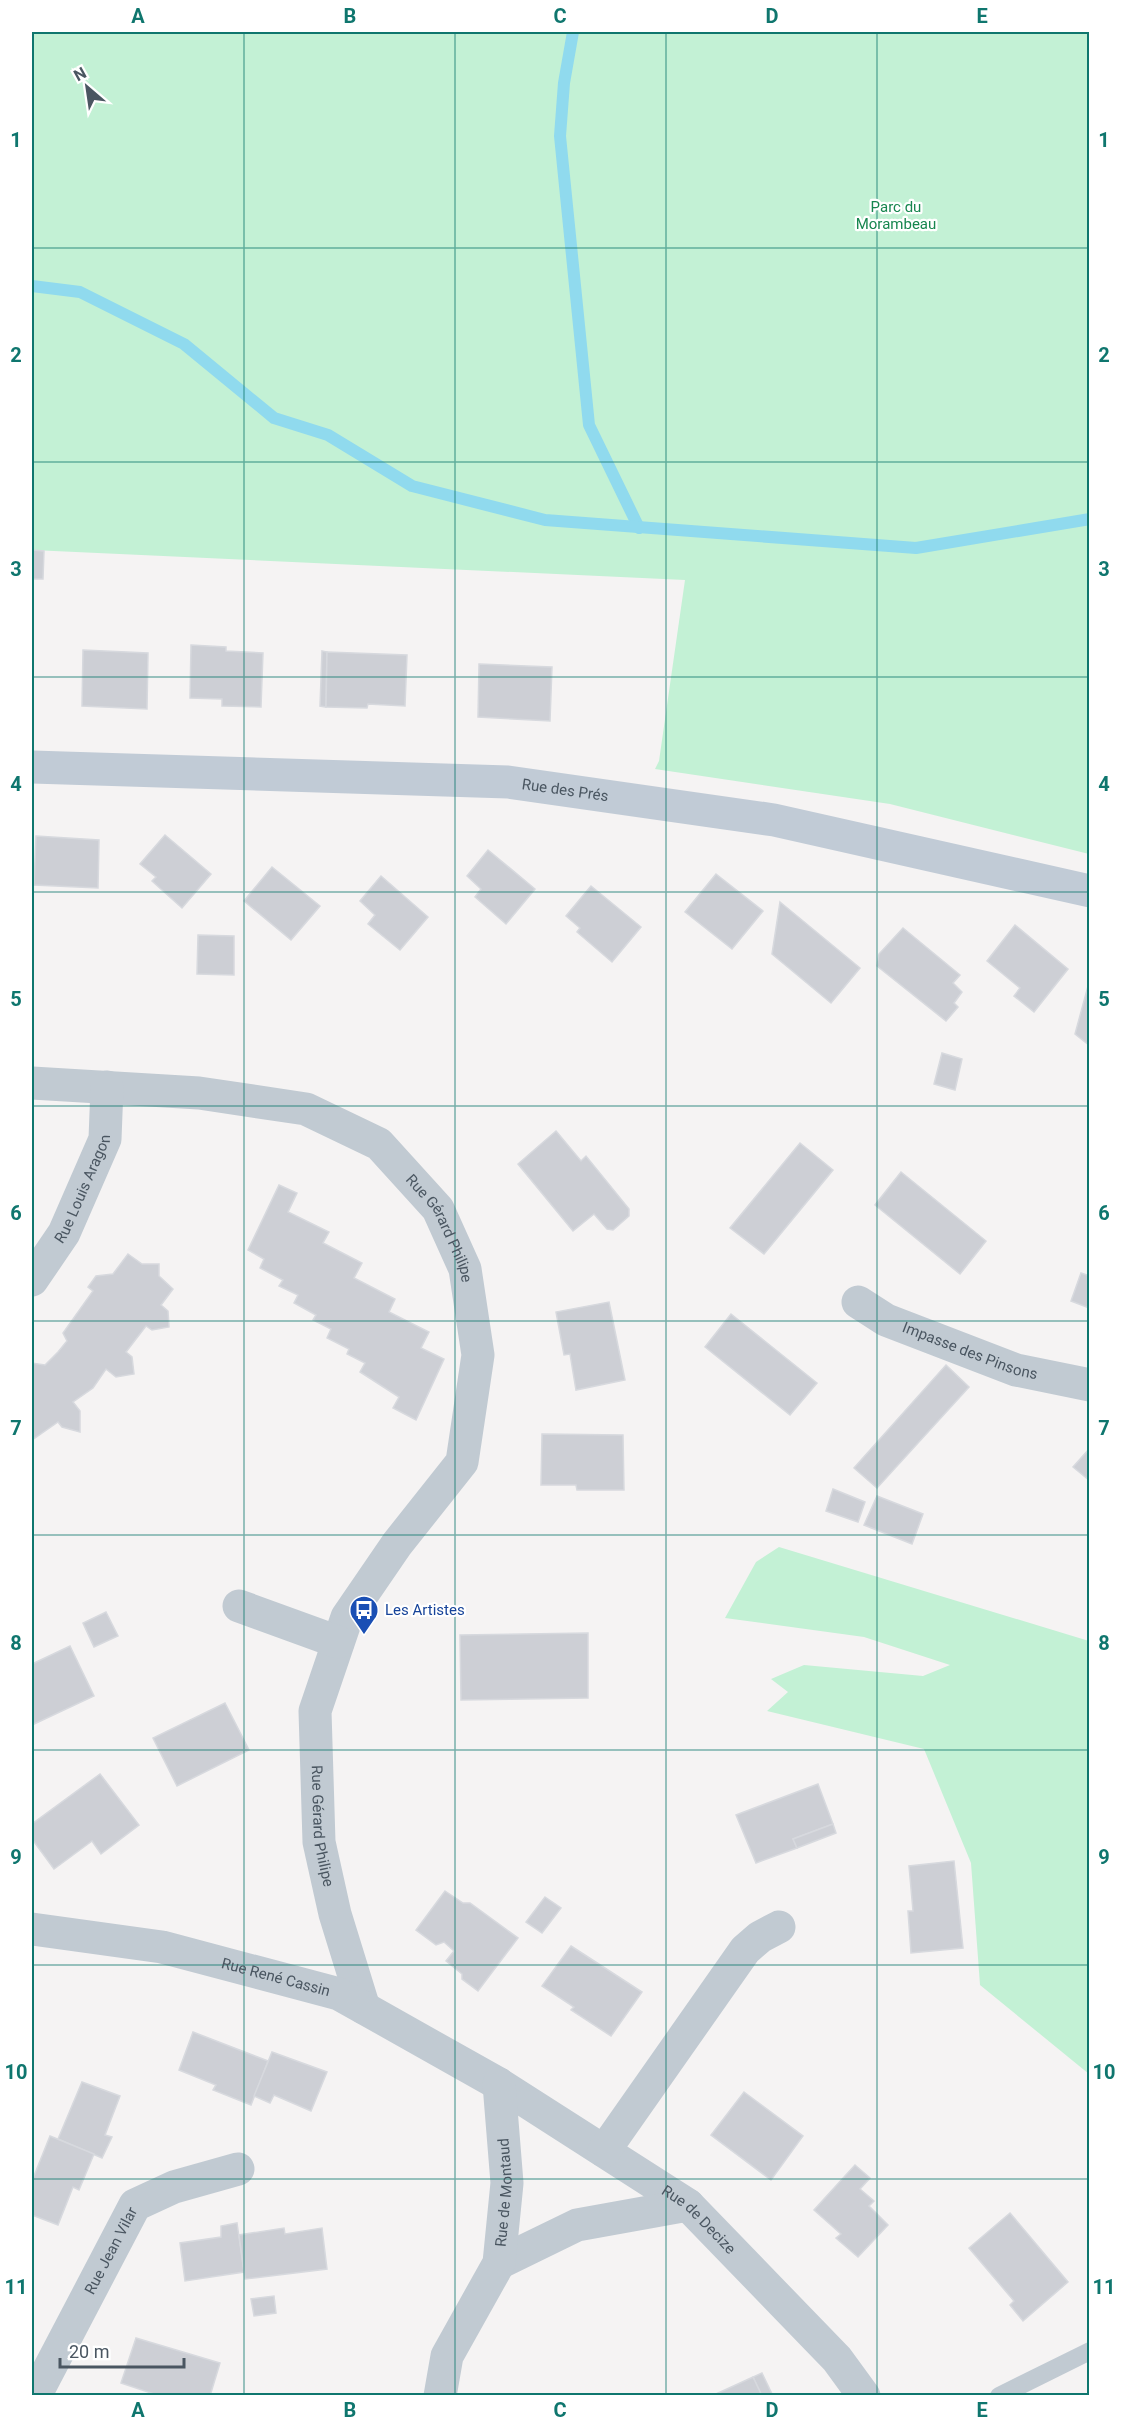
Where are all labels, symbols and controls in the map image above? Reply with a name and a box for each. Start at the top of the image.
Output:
text: A [131,4,145,28]
text: B [344,4,356,28]
text: C [553,4,567,28]
text: D [766,4,779,28]
text: E [976,4,988,28]
north arrow [57,57,117,117]
text: N [70,63,90,85]
text: 1 [10,128,22,152]
text: 1 [1098,128,1110,152]
park label: Parc du Morambeau [856,198,936,233]
text: 2 [10,343,22,367]
text: 2 [1098,343,1110,367]
text: 3 [10,557,22,581]
text: 3 [1098,557,1110,581]
text: 4 [10,772,22,796]
text: 4 [1098,772,1110,796]
street label: Rue des Prés [521,775,610,805]
text: 5 [10,987,22,1011]
text: 5 [1098,987,1110,1011]
street label: Rue Louis Aragon [51,1134,114,1247]
street label: Rue Gérard Philipe [402,1171,476,1284]
text: 6 [10,1201,22,1225]
text: 6 [1098,1201,1110,1225]
street label: Impasse des Pinsons [900,1318,1039,1383]
text: 7 [10,1416,22,1440]
text: 7 [1098,1416,1110,1440]
bus stop icon: Les Artistes [348,1594,380,1636]
place label: Les Artistes [385,1601,465,1619]
text: 8 [10,1631,22,1655]
text: 8 [1098,1631,1110,1655]
street label: Rue Gérard Philipe [308,1765,338,1889]
text: 9 [10,1845,22,1869]
text: 9 [1098,1845,1110,1869]
street label: Rue René Cassin [219,1954,332,2000]
text: 10 [5,2060,27,2084]
text: 10 [1093,2060,1115,2084]
street label: Rue de Montaud [492,2137,516,2248]
street label: Rue de Decize [658,2182,739,2258]
street label: Rue Jean Vilar [81,2204,141,2297]
text: 11 [5,2275,27,2299]
text: 11 [1093,2275,1115,2299]
scale bar [60,2331,184,2369]
text: 20 m [69,2341,109,2362]
text: A [131,2398,145,2422]
text: B [344,2398,356,2422]
text: C [553,2398,567,2422]
text: D [766,2398,779,2422]
text: E [976,2398,988,2422]

